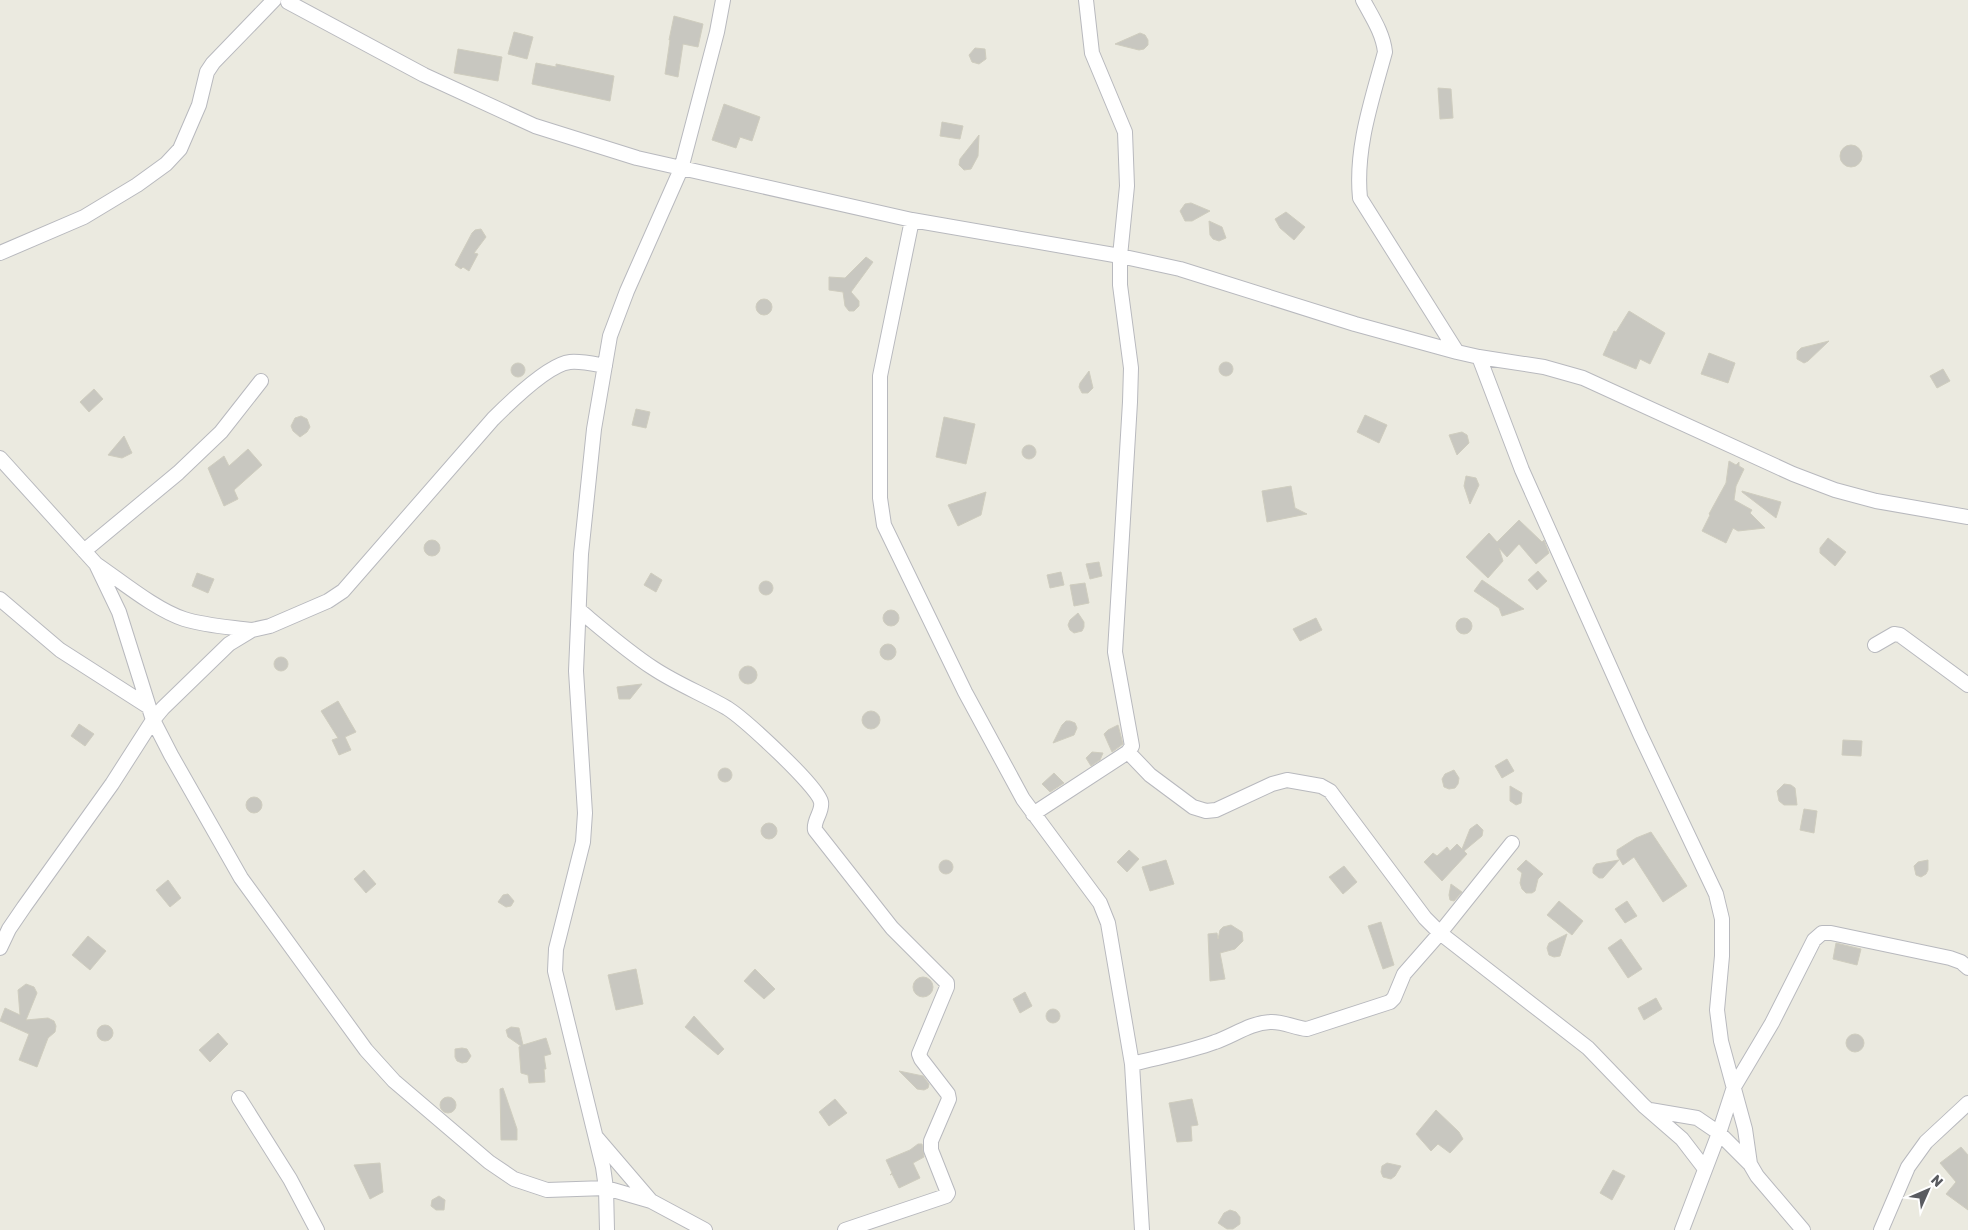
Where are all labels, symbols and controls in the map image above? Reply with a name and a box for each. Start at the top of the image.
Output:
north arrow [1903,1165,1953,1215]
text: N [1927,1172,1946,1191]

